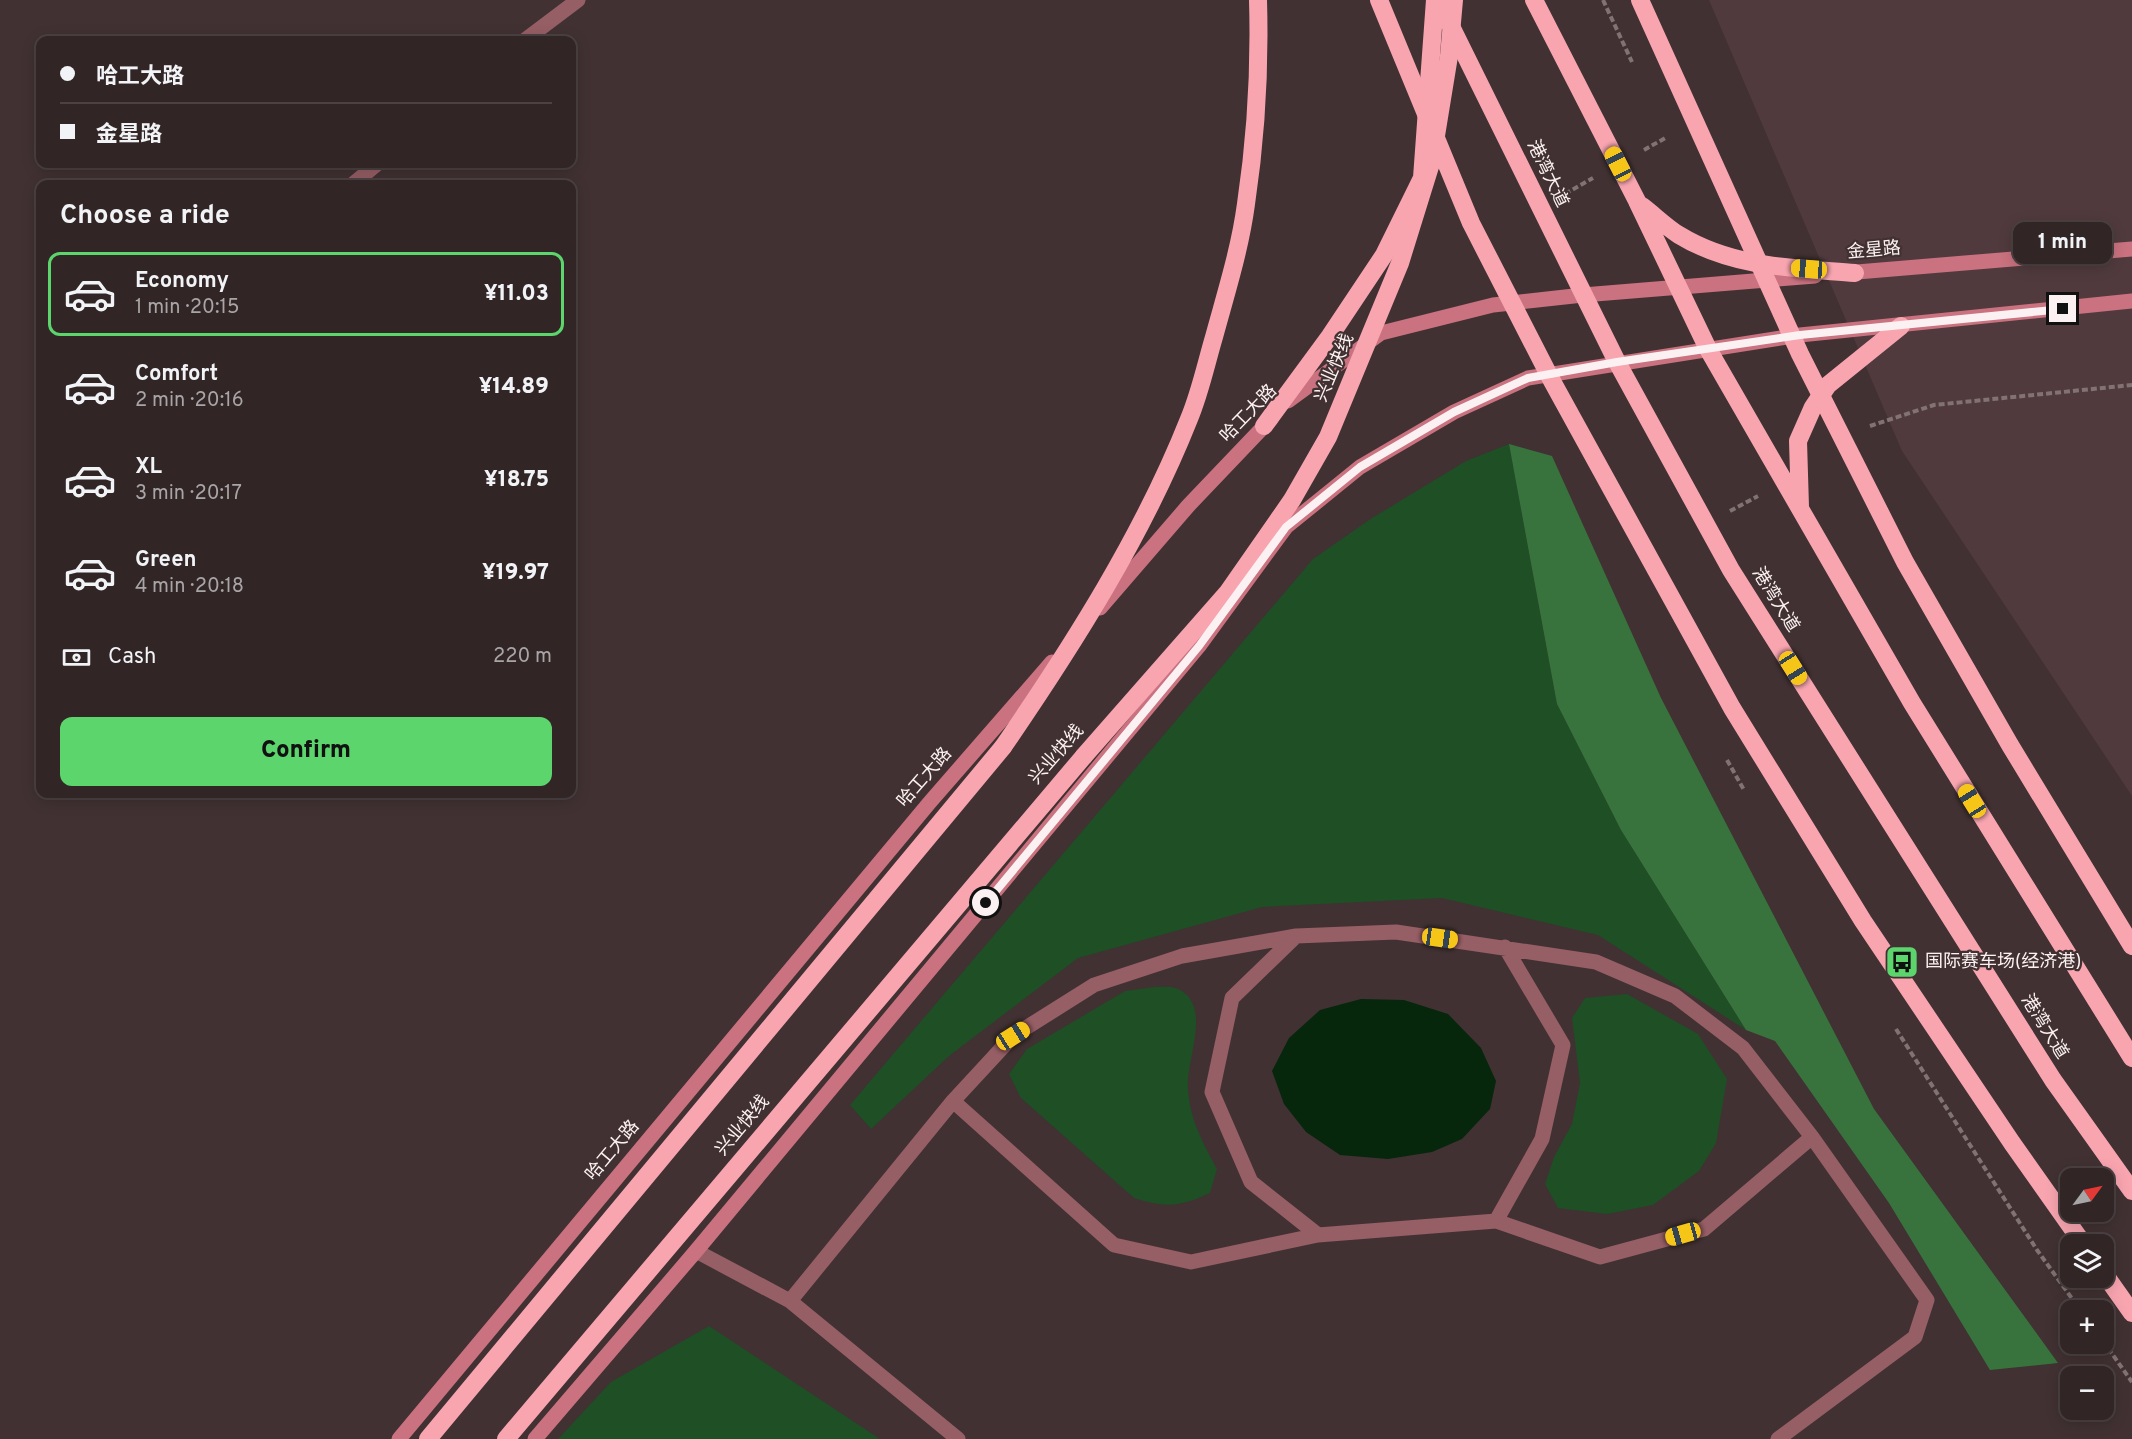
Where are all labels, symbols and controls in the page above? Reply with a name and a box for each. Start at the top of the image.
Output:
text: 哈工大路 [96,64,184,91]
text: 金星路 [96,122,162,149]
street label: 港湾大道 [1521,137,1573,211]
car [1602,144,1634,184]
text: Choose a ride [60,199,230,233]
callout: 1 min [2014,222,2112,264]
text: 1 min [2038,230,2087,256]
street label: 金星路 [1846,237,1902,265]
car [1790,259,1828,279]
icon: car [63,267,117,321]
text: Economy [135,268,229,295]
text: ¥11.03 [484,281,549,308]
text: 1 min · 20:15 [135,295,239,321]
route end [2049,295,2076,322]
street label: 兴业快线 [1310,330,1360,406]
icon: car [63,360,117,414]
text: Comfort [135,361,218,388]
text: ¥14.89 [479,374,549,401]
street label: 哈工大路 [1216,380,1282,448]
text: 2 min · 20:16 [135,388,244,414]
icon: car [63,453,117,507]
text: XL [135,454,162,481]
text: ¥18.75 [484,467,549,494]
text: 3 min · 20:17 [135,481,242,507]
icon: car [63,546,117,600]
text: Green [135,547,197,574]
text: ¥19.97 [482,560,549,587]
street label: 港湾大道 [1746,563,1804,637]
text: 4 min · 20:18 [135,574,244,600]
icon: cash [60,641,93,674]
text: Cash [108,644,157,671]
text: 220 m [493,644,552,670]
car [1776,648,1810,688]
button: Confirm [60,717,552,786]
street label: 兴业快线 [1025,720,1089,790]
street label: 哈工大路 [893,743,957,813]
car [1955,781,1989,821]
route start [972,889,999,916]
car [1421,927,1459,949]
bus stop icon: 国际赛车场(经济港) [1884,944,1920,980]
place label: 国际赛车场(经济港) [1925,951,2081,974]
street label: 港湾大道 [2015,990,2073,1064]
car [993,1019,1033,1053]
street label: 兴业快线 [711,1091,775,1161]
street label: 哈工大路 [581,1116,645,1186]
north arrow [2060,1168,2114,1222]
map controls [2060,1168,2114,1420]
car [1663,1220,1703,1248]
button: layers [2060,1234,2114,1288]
button: + [2060,1300,2114,1354]
button: − [2060,1366,2114,1420]

